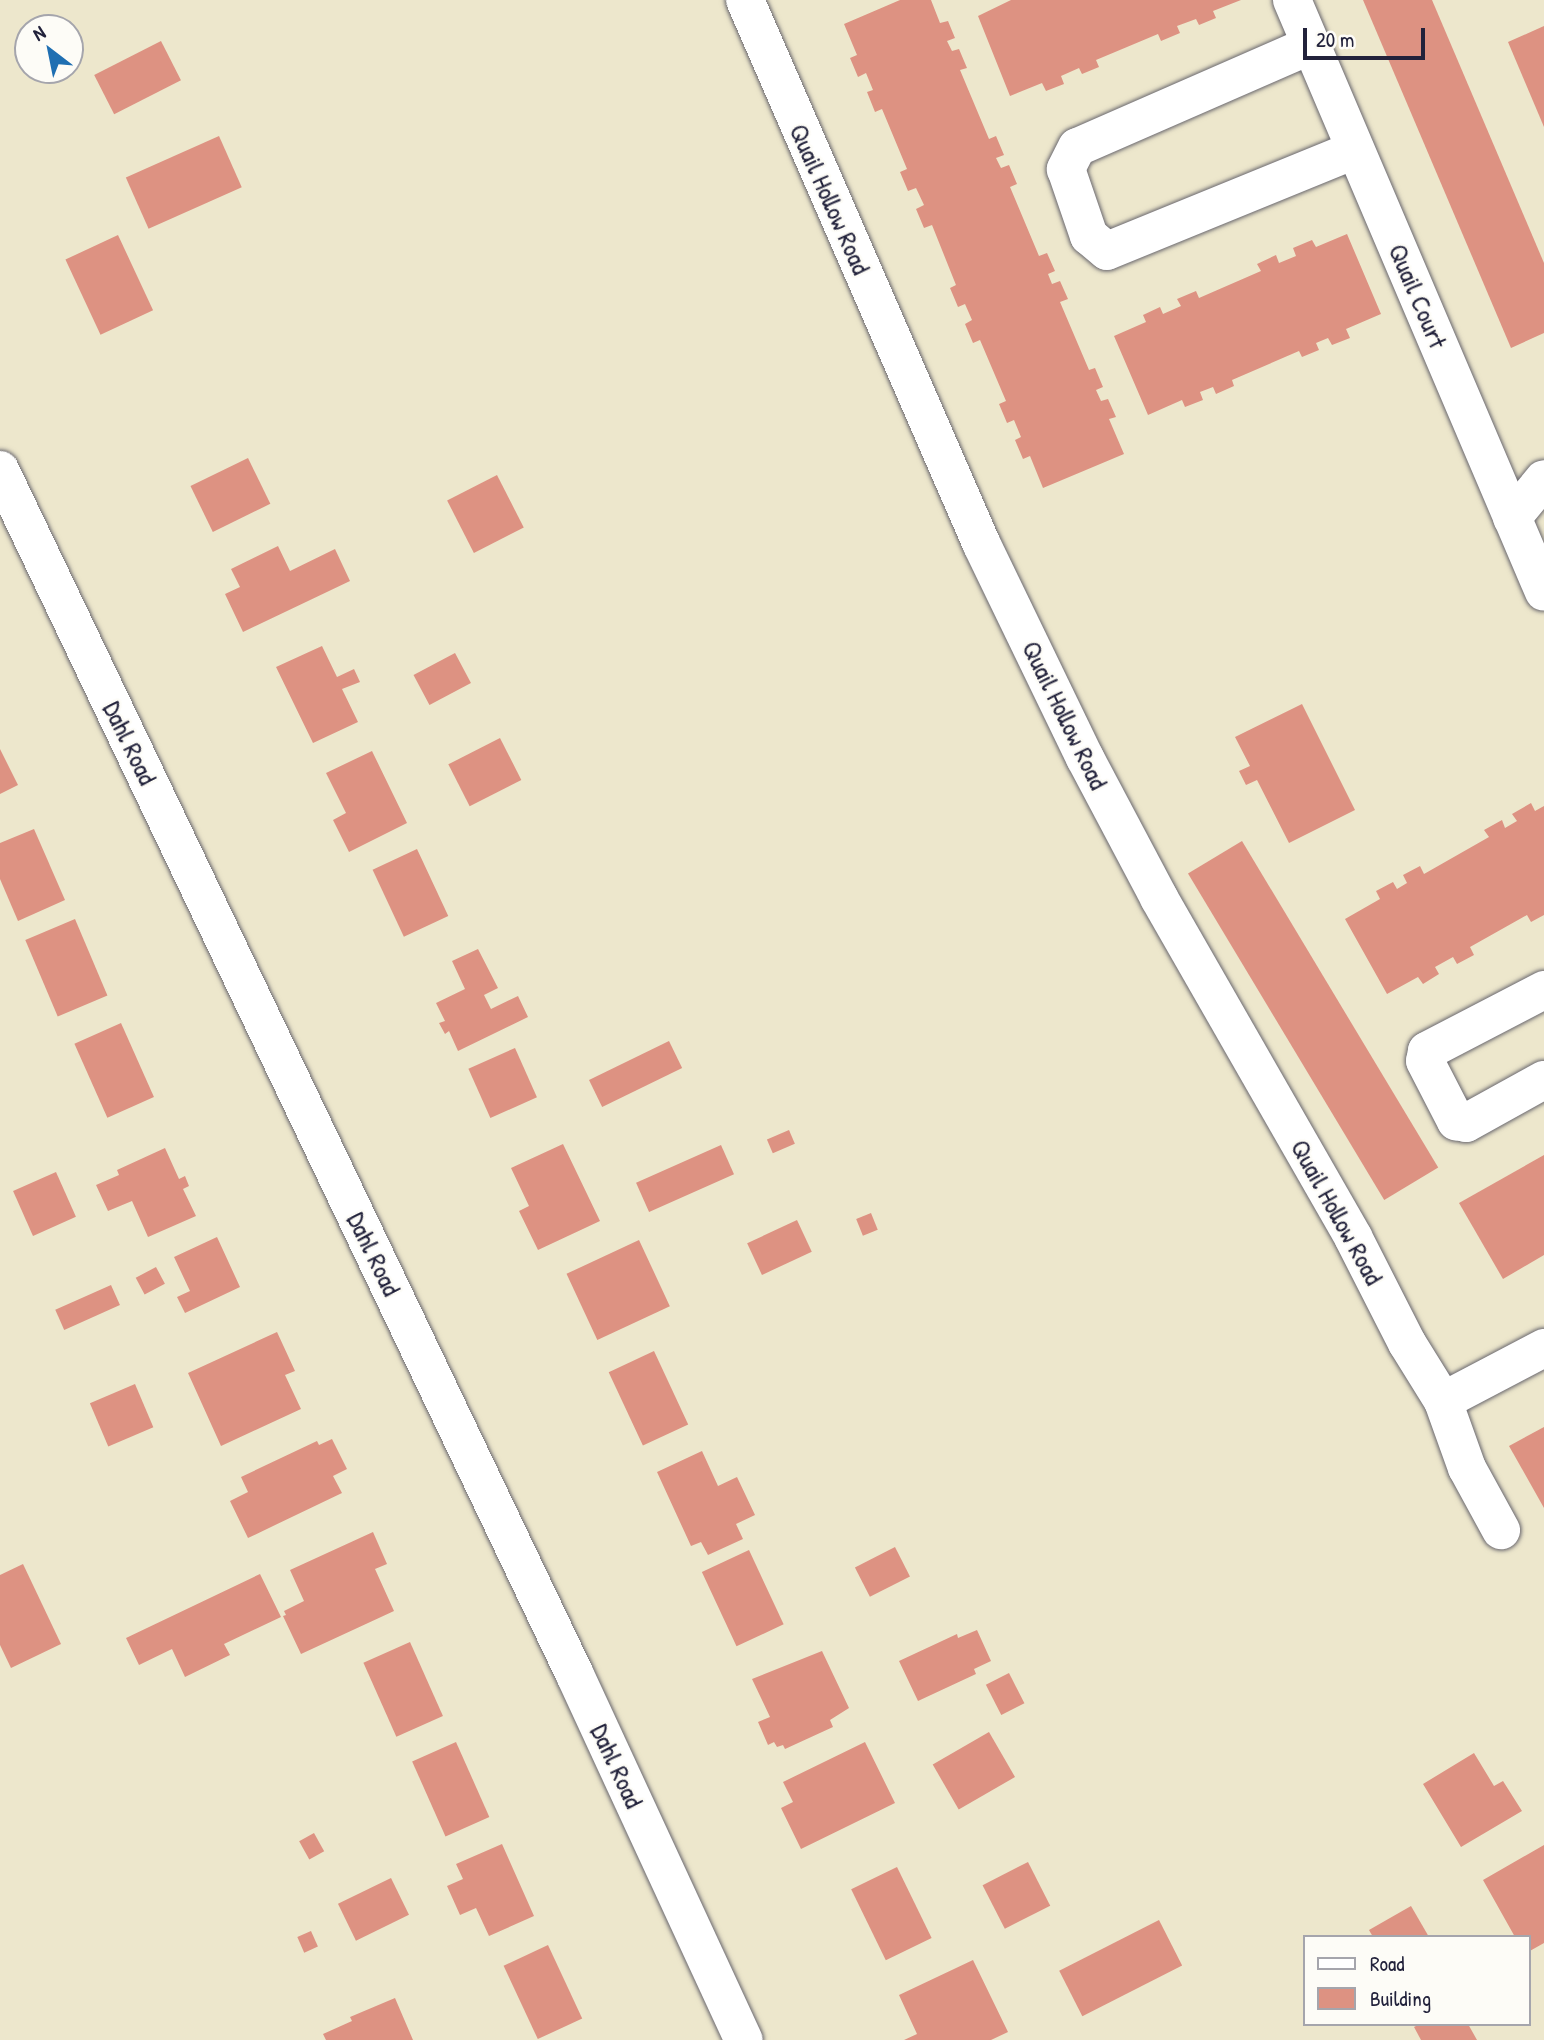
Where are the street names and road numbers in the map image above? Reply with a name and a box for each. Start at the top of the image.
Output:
street label: Quail Hollow Road [783,119,877,279]
street label: Quail Court [1382,239,1454,353]
street label: Quail Hollow Road [1016,636,1114,794]
street label: Dahl Road [96,696,164,790]
street label: Quail Hollow Road [1284,1134,1390,1290]
street label: Dahl Road [340,1207,408,1301]
street label: Dahl Road [584,1719,650,1813]

